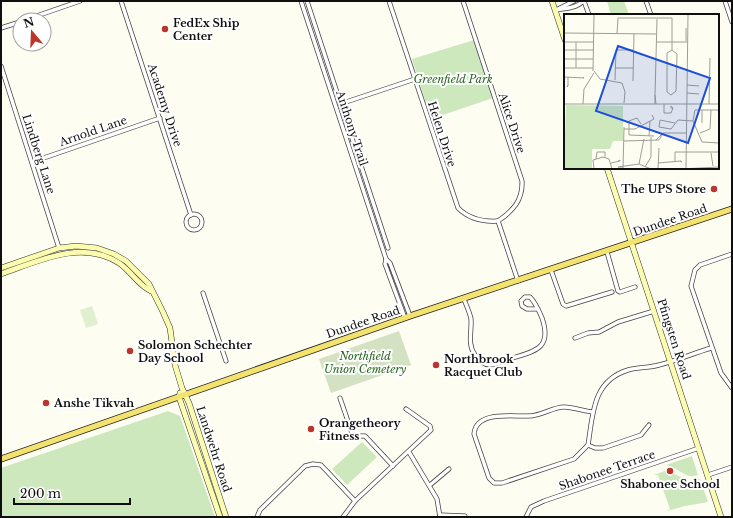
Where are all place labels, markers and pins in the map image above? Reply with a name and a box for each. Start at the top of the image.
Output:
place label: FedEx Ship Center [173,16,240,43]
marker: FedEx Ship Center [160,24,170,34]
place label: The UPS Store [621,182,707,196]
marker: The UPS Store [709,184,719,194]
place label: Solomon Schechter Day School [138,338,253,365]
marker: Solomon Schechter Day School [125,346,135,356]
place label: Northbrook Racquet Club [444,352,522,379]
marker: Northbrook Racquet Club [431,360,441,370]
place label: Anshe Tikvah [53,396,134,410]
marker: Anshe Tikvah [41,398,51,408]
place label: Orangetheory Fitness [319,416,401,443]
marker: Orangetheory Fitness [306,424,316,434]
marker: Shabonee School [665,466,675,476]
place label: Shabonee School [620,477,720,491]

